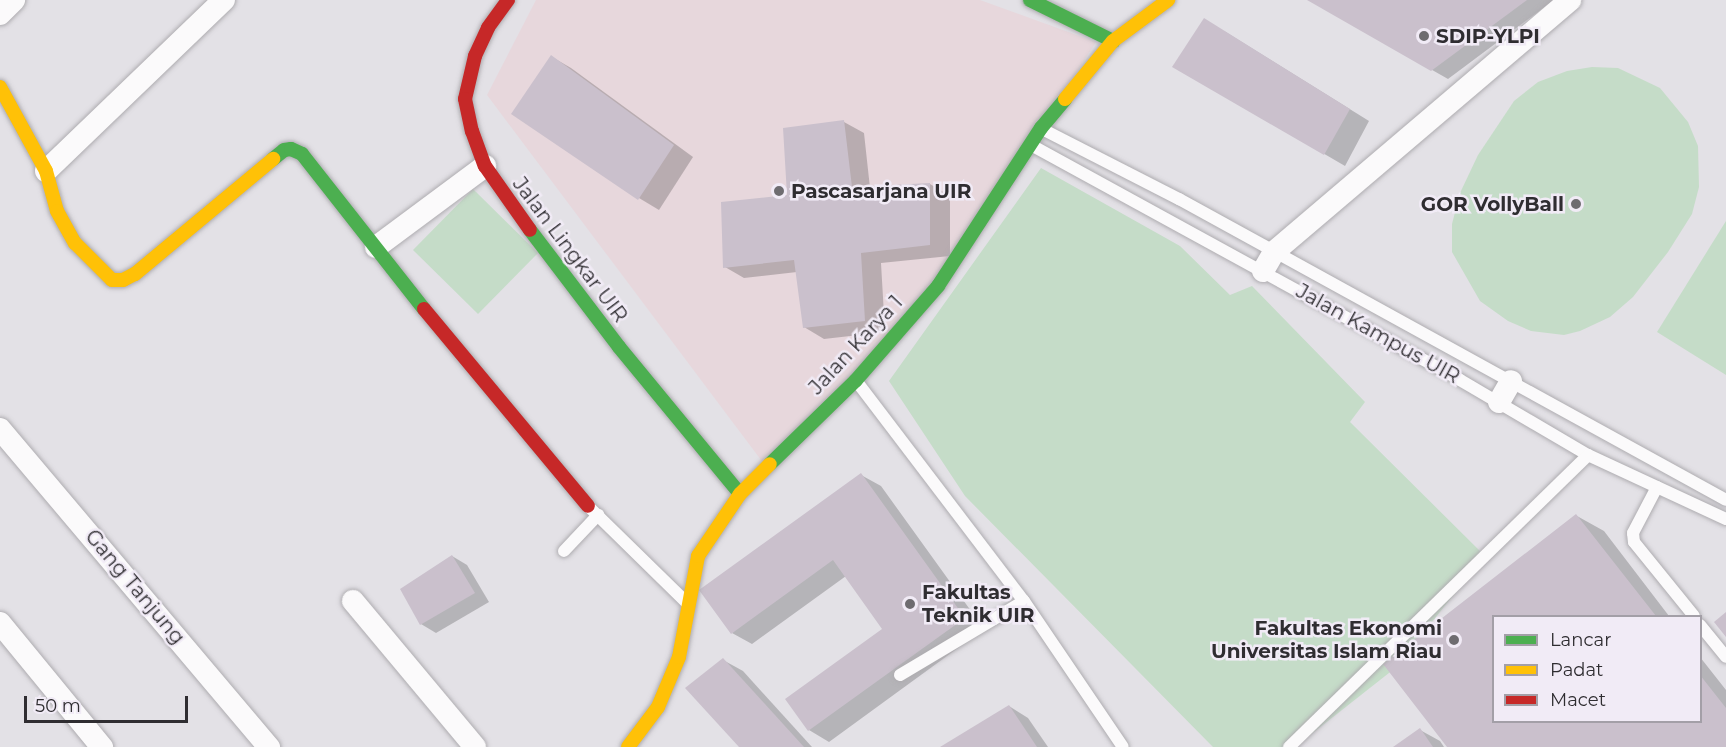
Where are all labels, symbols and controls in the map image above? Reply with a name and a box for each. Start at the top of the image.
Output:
place label: SDIP-YLPI [1436,24,1540,48]
marker: SDIP-YLPI [1417,29,1431,43]
street label: Jalan Lingkar UIR [508,173,632,327]
place label: Pascasarjana UIR [791,179,971,203]
marker: Pascasarjana UIR [772,184,786,198]
place label: GOR VollyBall [1421,192,1564,216]
marker: GOR VollyBall [1569,197,1583,211]
street label: Jalan Kampus UIR [1292,279,1464,389]
street label: Jalan Karya 1 [804,291,908,399]
street label: Gang Tanjung [80,525,190,649]
place label: Fakultas Teknik UIR [922,580,1035,627]
marker: Fakultas Teknik UIR [903,597,917,611]
legend [1492,615,1702,723]
place label: Fakultas Ekonomi Universitas Islam Riau [1211,616,1442,663]
text: Lancar [1550,629,1611,651]
marker: Fakultas Ekonomi Universitas Islam Riau [1447,633,1461,647]
text: Padat [1550,659,1603,681]
scale bar [27,684,190,722]
text: Macet [1550,689,1606,711]
text: 50 m [35,695,81,717]

